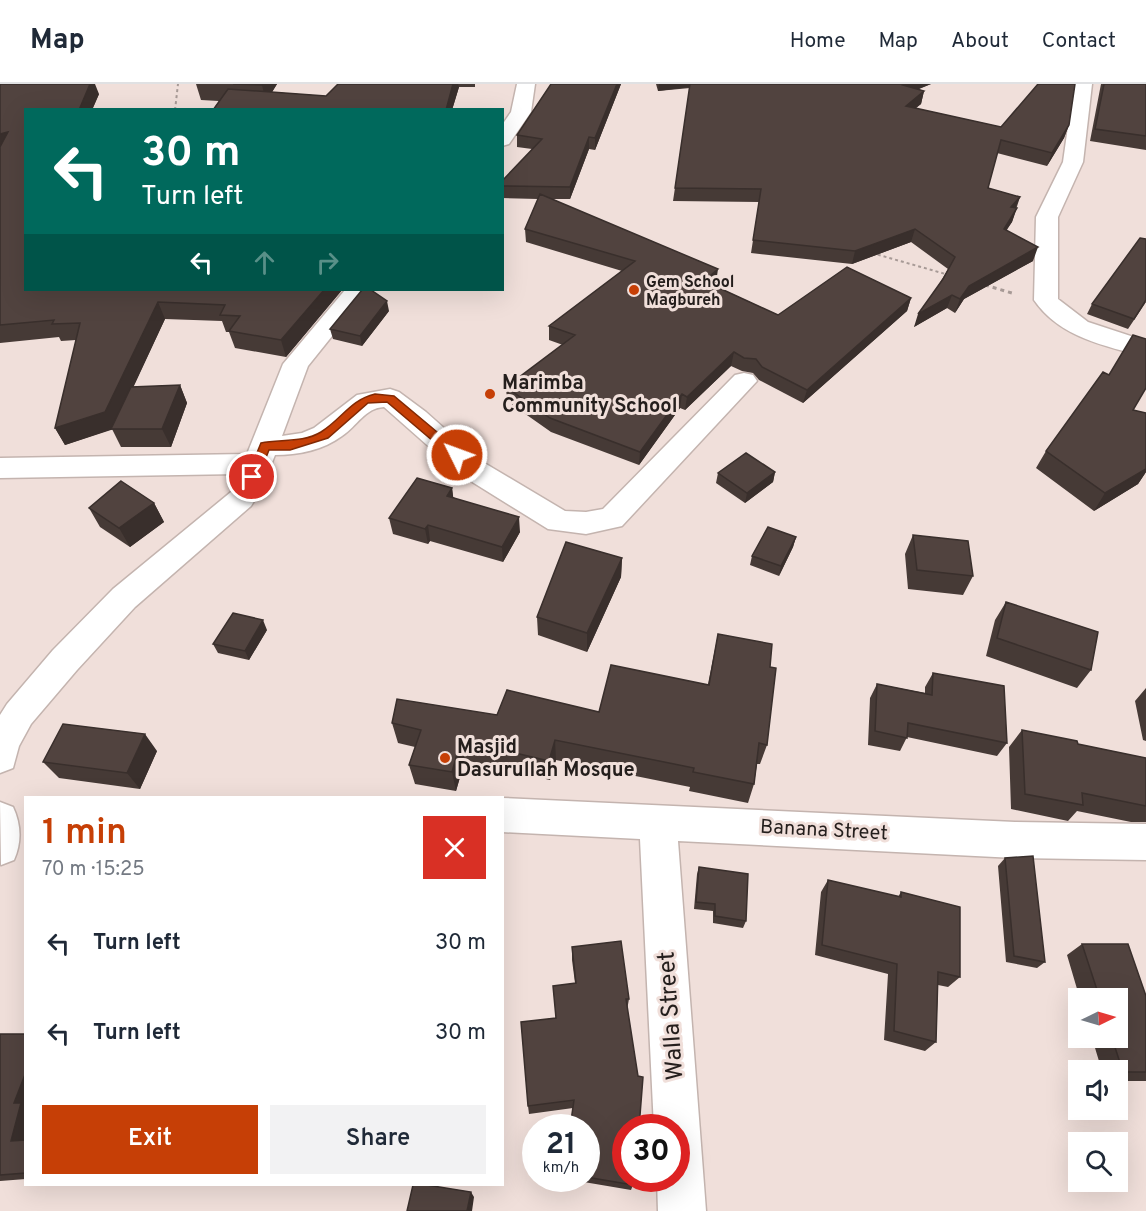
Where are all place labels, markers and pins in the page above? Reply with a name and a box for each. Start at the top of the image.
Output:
place label: Gem School Magbureh [646,273,735,311]
marker: Gem School Magbureh [627,283,641,297]
place label: Marimba Community School [502,371,677,420]
marker: Marimba Community School [483,387,497,401]
pin [226,451,277,502]
place label: Masjid Dasurullah Mosque [457,735,635,784]
marker: Masjid Dasurullah Mosque [438,751,452,765]

